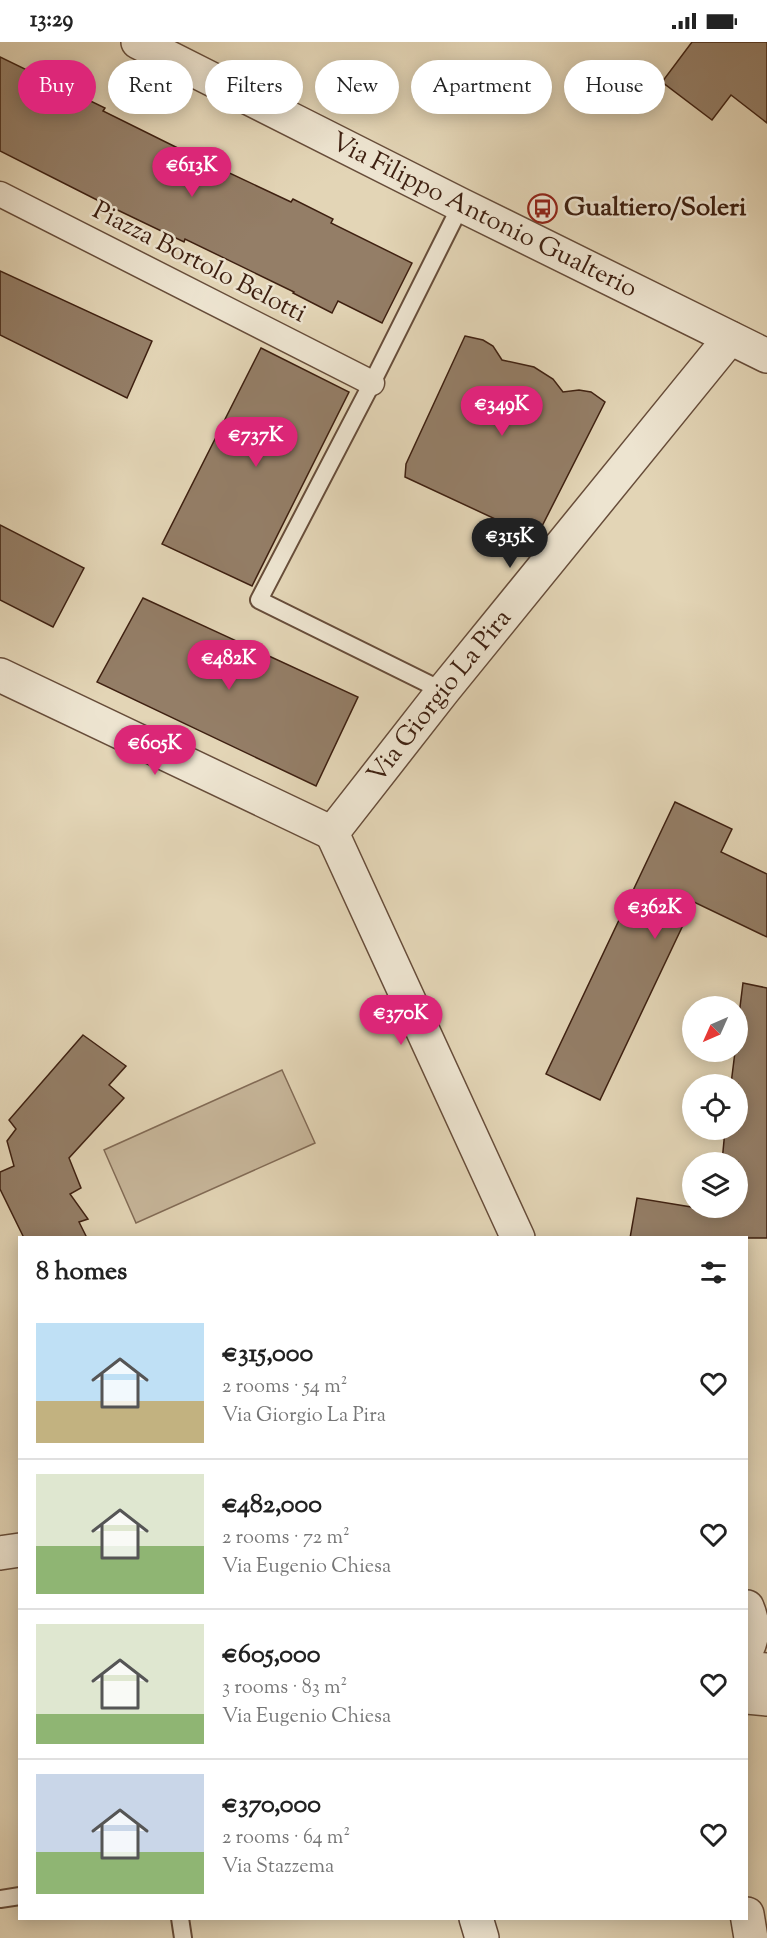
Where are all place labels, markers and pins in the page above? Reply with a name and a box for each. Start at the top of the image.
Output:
pin: €613K [150,147,234,198]
place label: Gualtiero/Soleri [564,190,747,227]
bus stop icon: Gualtiero/Soleri [527,192,559,224]
pin: €349K [460,386,544,437]
pin: €737K [214,417,298,468]
pin: €315K [468,518,552,569]
pin: €482K [187,640,271,691]
pin: €605K [113,725,197,776]
pin: €362K [613,889,697,940]
pin: €370K [359,995,443,1046]

